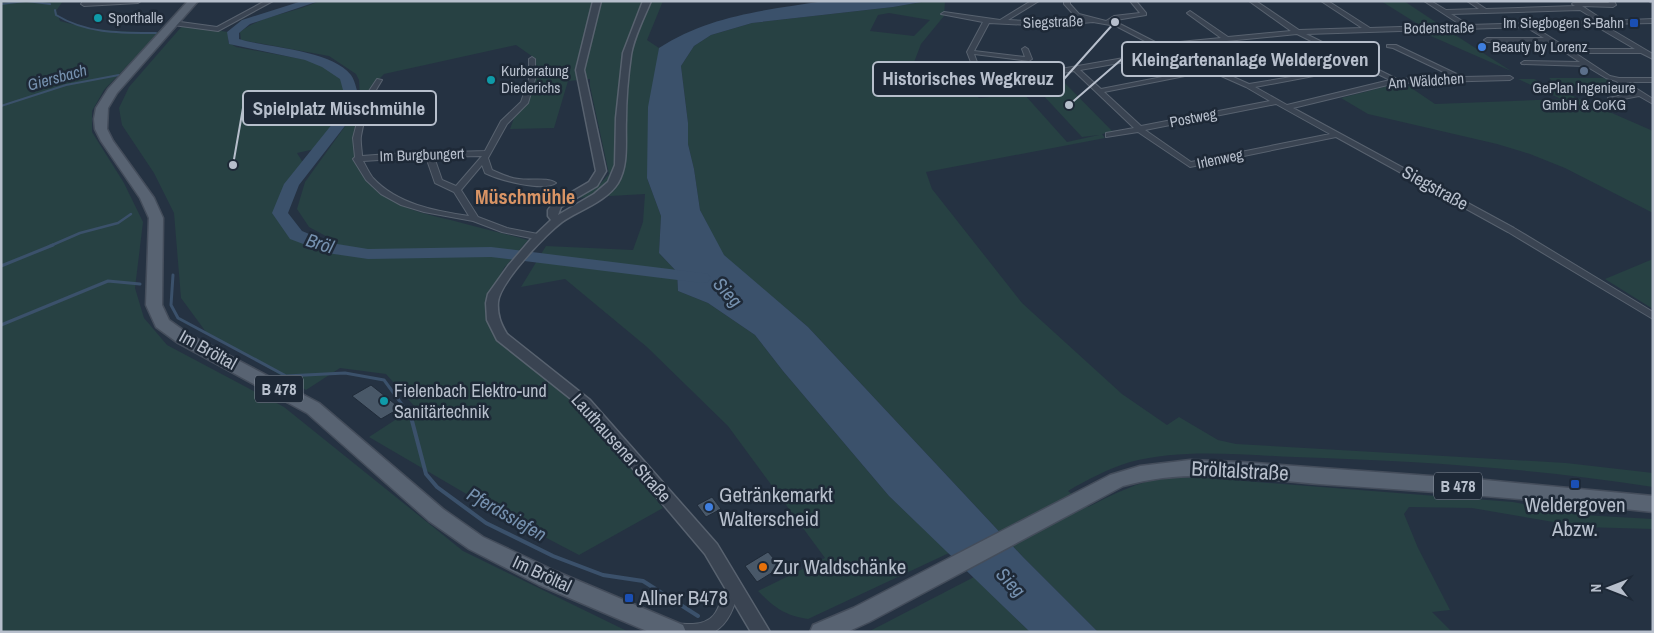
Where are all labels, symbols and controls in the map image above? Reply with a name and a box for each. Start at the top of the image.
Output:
place label: Sporthalle [108,7,164,28]
street label: Siegstraße [1023,10,1084,33]
marker: Sporthalle [92,12,104,24]
place label: Im Siegbogen S-Bahn [1503,12,1624,33]
street label: Bodenstraße [1404,16,1475,39]
marker: Im Siegbogen S-Bahn [1628,17,1640,29]
place label: Beauty by Lorenz [1492,36,1588,57]
marker: Beauty by Lorenz [1476,41,1488,53]
callout: Kleingartenanlage Weldergoven [1122,42,1379,76]
text: Kleingartenanlage Weldergoven [1132,46,1368,72]
water label: Giersbach [25,59,89,95]
place label: Kurberatung Diederichs [501,60,569,98]
callout: Historisches Wegkreuz [873,62,1064,96]
text: Historisches Wegkreuz [882,65,1054,91]
marker: GePlan Ingenieure GmbH & CoKG [1578,65,1590,77]
street label: Am Wäldchen [1386,67,1465,94]
marker: Kurberatung Diederichs [485,74,497,86]
place label: GePlan Ingenieure GmbH & CoKG [1532,77,1636,115]
callout: Spielplatz Müschmühle [243,91,436,125]
text: Spielplatz Müschmühle [253,95,425,121]
street label: Postweg [1168,103,1218,132]
street label: Im Burgbungert [379,143,465,166]
street label: Irlenweg [1195,143,1245,174]
street label: Siegstraße [1398,159,1473,216]
district label: Müschmühle [475,183,575,210]
water label: Bröl [303,226,338,260]
water label: Sieg [708,271,749,313]
street label: Im Bröltal [175,324,242,376]
road number: B 478 [255,376,303,402]
place label: Fielenbach Elektro-und Sanitärtechnik [394,378,547,424]
street label: Lauthausener Straße [566,388,677,508]
marker: Fielenbach Elektro-und Sanitärtechnik [378,395,390,407]
street label: Bröltalstraße [1191,453,1290,488]
road number: B 478 [1434,472,1482,500]
marker: Weldergoven Abzw. [1569,478,1581,490]
place label: Getränkemarkt Walterscheid [719,480,833,533]
water label: Pferdssiefen [463,481,551,547]
place label: Weldergoven Abzw. [1524,490,1626,543]
marker: Getränkemarkt Walterscheid [703,501,715,513]
street label: Im Bröltal [509,549,576,598]
place label: Zur Waldschänke [773,552,906,581]
marker: Zur Waldschänke [757,561,769,573]
water label: Sieg [991,561,1032,603]
north arrow [1584,563,1634,613]
place label: Allner B478 [638,583,728,612]
text: N [1587,584,1605,592]
marker: Allner B478 [623,592,635,604]

